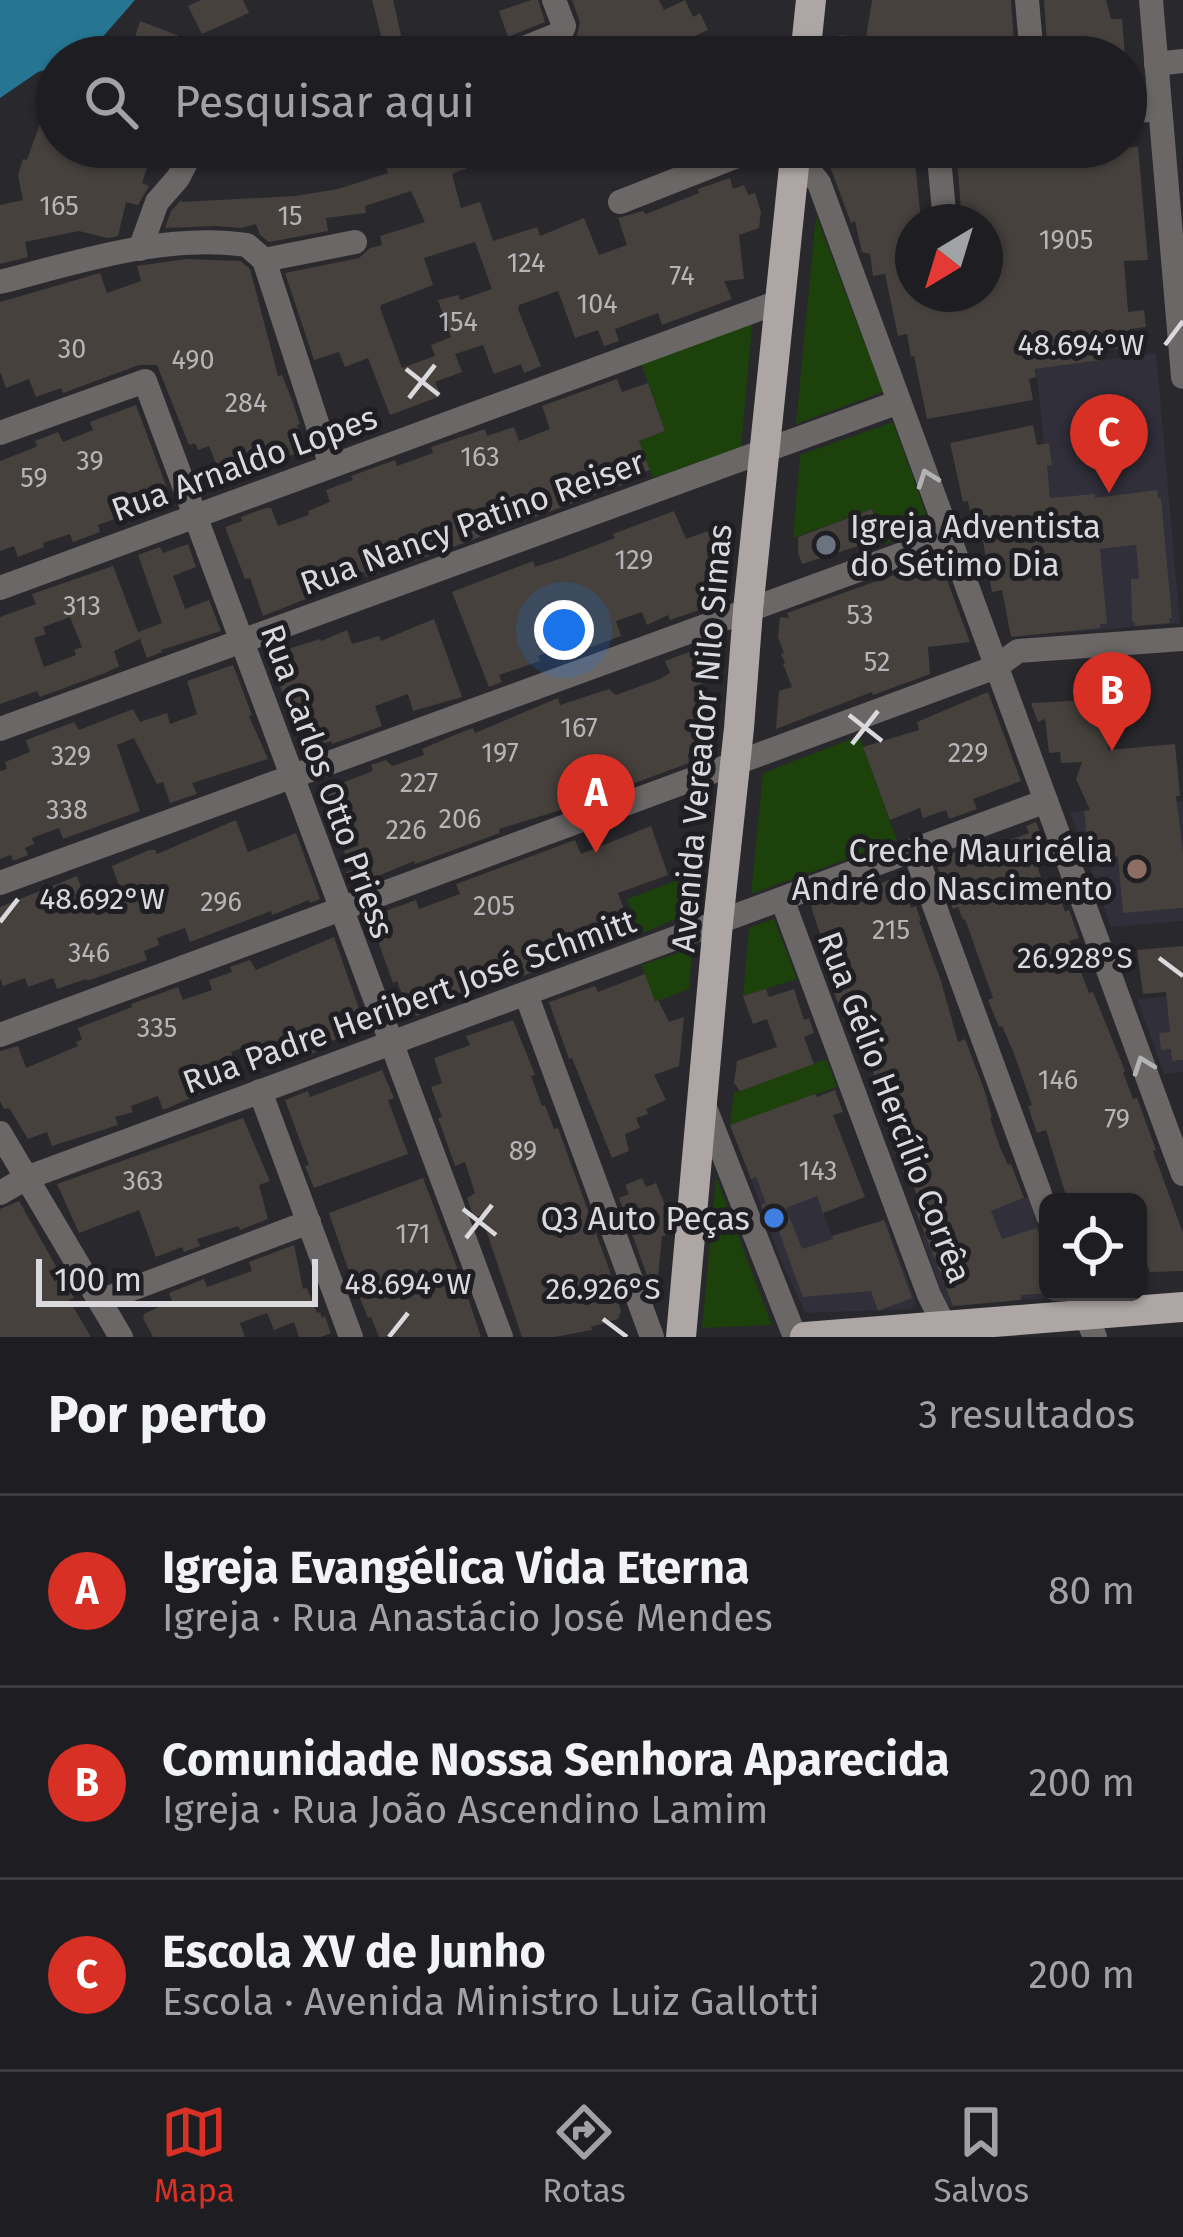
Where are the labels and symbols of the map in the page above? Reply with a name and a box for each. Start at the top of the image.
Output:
house number: 165 [39,190,79,222]
house number: 15 [277,200,303,232]
north arrow [895,204,1003,312]
house number: 1905 [1039,224,1093,256]
house number: 124 [507,247,545,279]
house number: 74 [669,260,695,292]
house number: 104 [576,288,618,320]
house number: 154 [438,306,478,338]
text: 48.694°W [1018,327,1145,363]
house number: 30 [58,333,86,365]
house number: 490 [171,344,215,376]
house number: 284 [225,387,267,419]
pin: C [1070,394,1148,493]
street label: Rua Arnaldo Lopes [106,397,383,531]
house number: 163 [460,441,500,473]
street label: Rua Nancy Patino Reiser [295,442,650,604]
house number: 39 [76,445,104,477]
house number: 59 [20,462,48,494]
one-way arrow [917,469,941,490]
place label: Igreja Adventista do Sétimo Dia [850,507,1101,585]
street label: Avenida Vereador Nilo Simas [663,522,741,954]
marker: Igreja Adventista do Sétimo Dia [813,532,839,558]
house number: 129 [615,544,653,576]
house number: 313 [63,590,101,622]
house number: 53 [847,599,873,631]
your location [534,600,594,660]
street label: Rua Carlos Otto Priess [252,619,402,944]
house number: 52 [864,646,890,678]
pin: B [1073,652,1151,751]
house number: 167 [560,712,598,744]
house number: 197 [481,737,519,769]
house number: 229 [948,737,988,769]
house number: 329 [51,740,91,772]
pin: A [557,754,635,853]
house number: 227 [400,767,438,799]
house number: 338 [46,794,88,826]
house number: 206 [439,803,481,835]
house number: 226 [385,814,427,846]
place label: Creche Mauricélia André do Nascimento [792,831,1113,909]
marker: Creche Mauricélia André do Nascimento [1124,856,1150,882]
text: 48.692°W [39,881,165,917]
house number: 296 [200,886,242,918]
house number: 205 [473,890,515,922]
street label: Rua Padre Heribert José Schmitt [178,901,641,1103]
house number: 215 [872,914,910,946]
street label: Rua Gélio Hercílio Corrêa [808,926,980,1289]
house number: 346 [68,937,110,969]
text: 26.928°S [1017,940,1133,976]
house number: 335 [137,1012,177,1044]
one-way arrow [1132,1055,1157,1076]
house number: 146 [1038,1064,1078,1096]
house number: 79 [1104,1103,1130,1135]
house number: 89 [509,1135,537,1167]
house number: 143 [798,1155,838,1187]
house number: 363 [122,1165,164,1197]
place label: Q3 Auto Peças [540,1199,750,1239]
marker: Q3 Auto Peças [761,1205,787,1231]
house number: 171 [396,1218,430,1250]
scale bar [36,1253,318,1306]
text: 48.694°W [345,1266,472,1302]
text: 26.926°S [546,1271,660,1307]

